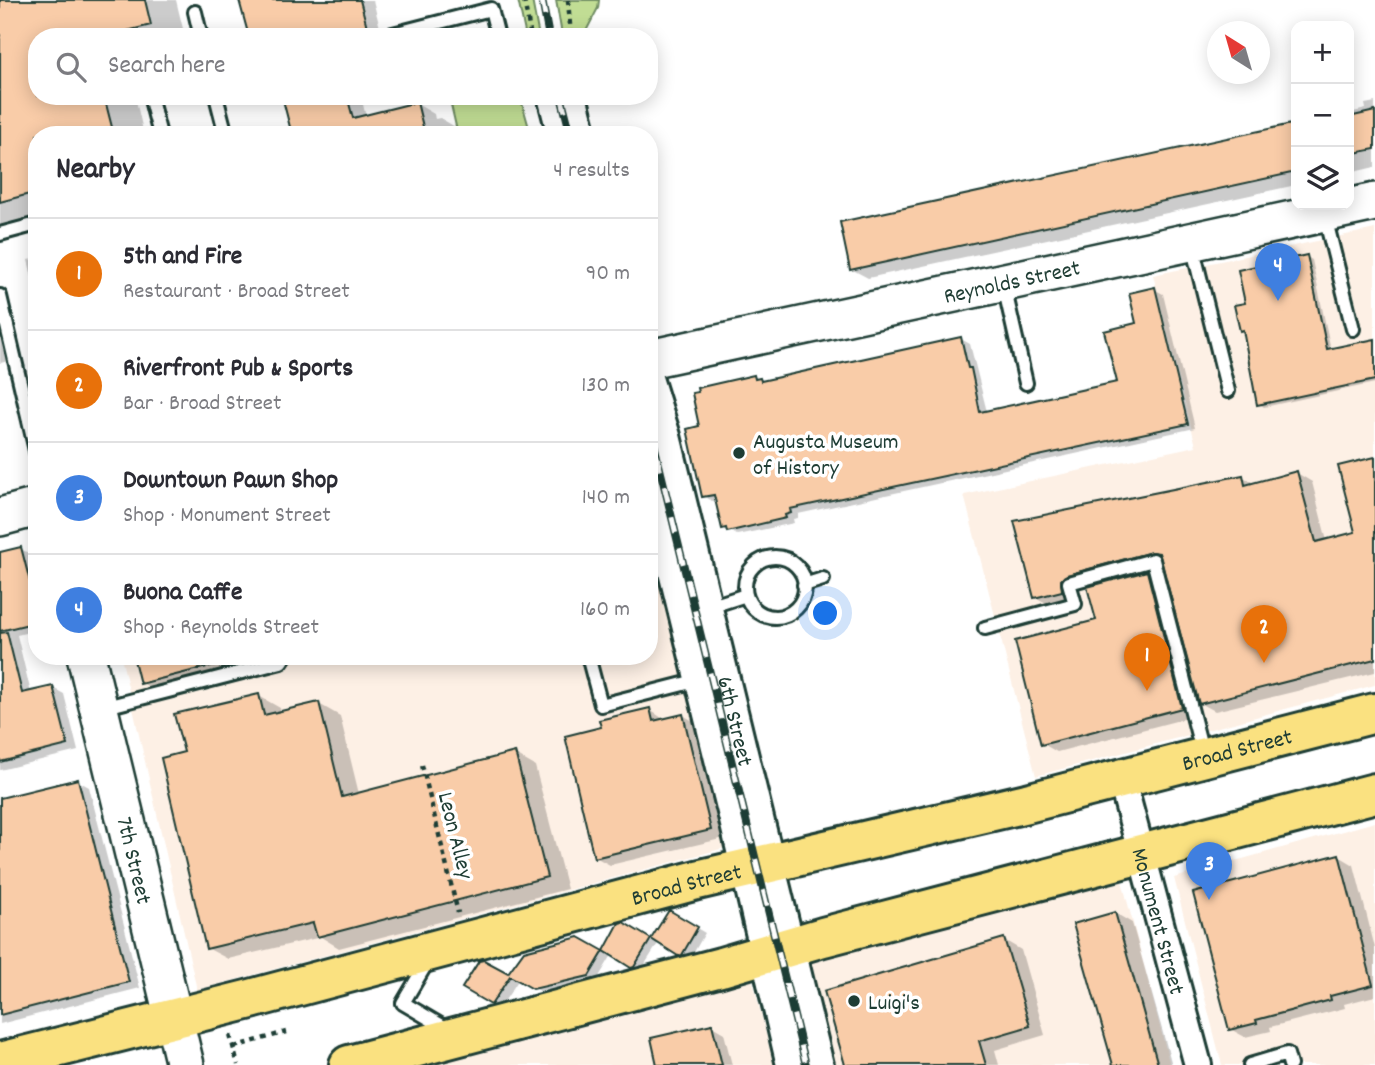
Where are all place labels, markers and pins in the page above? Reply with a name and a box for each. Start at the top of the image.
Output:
pin: 4 [1255,243,1301,301]
place label: Augusta Museum of History [753,427,899,486]
marker: Augusta Museum of History [731,445,747,461]
pin: 2 [1241,605,1287,663]
pin: 1 [1124,633,1170,691]
pin: 3 [1186,842,1232,900]
place label: Luigi's [868,988,920,1021]
marker: Luigi's [846,993,862,1009]

